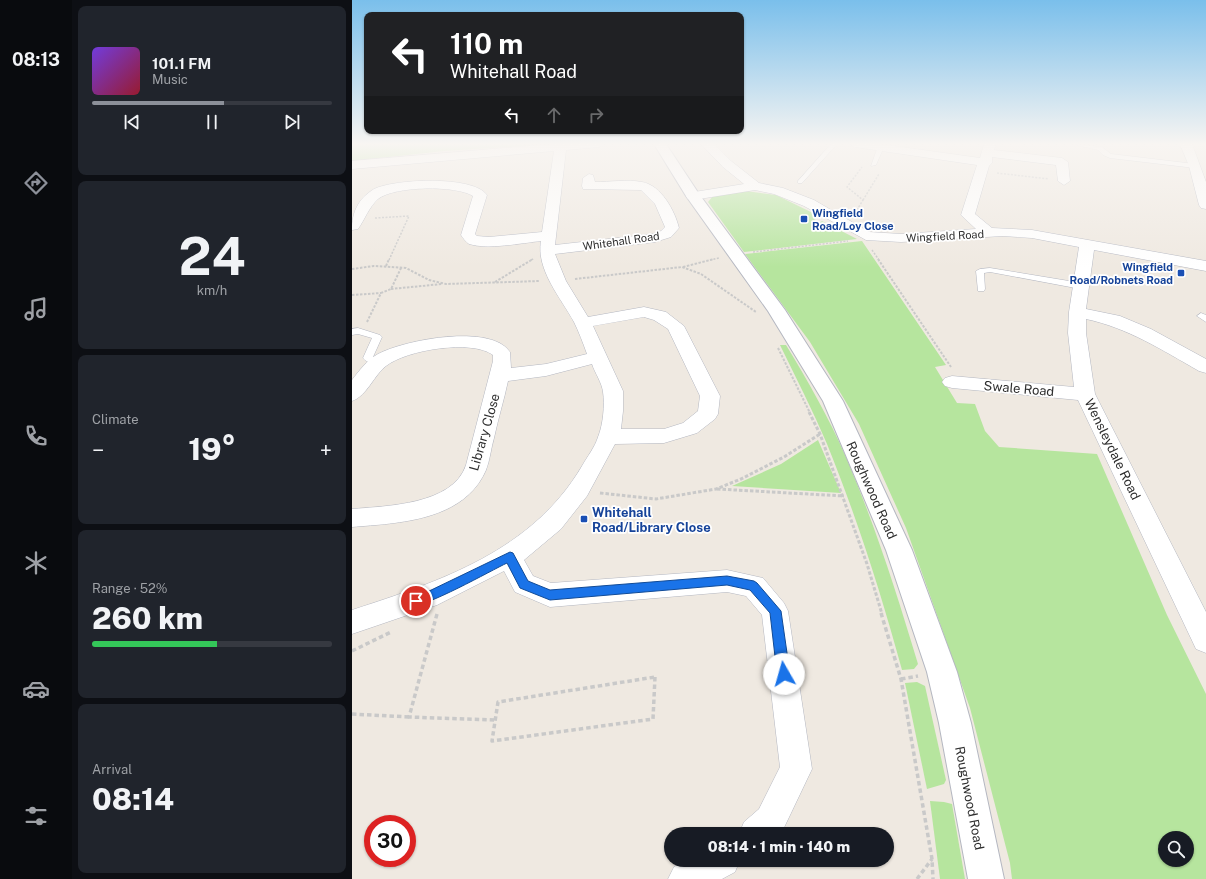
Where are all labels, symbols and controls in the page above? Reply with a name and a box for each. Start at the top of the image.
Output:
text: 110 m [450,27,523,60]
icon: left [384,28,436,80]
text: 08:13 [12,49,60,70]
text: 101.1 FM [152,55,211,72]
text: Whitehall Road [450,61,577,82]
text: Music [152,72,188,87]
icon: left [501,104,523,126]
icon: ahead [543,104,565,126]
icon: right [585,104,607,126]
icon: previous [121,111,143,133]
icon: pause [201,111,223,133]
icon: next [281,111,303,133]
icon: directions [22,169,50,197]
place label: Wingfield Road/Loy Close [812,207,894,232]
marker: Wingfield Road/Loy Close [799,214,809,224]
text: 24 [178,226,246,287]
street label: Wingfield Road [906,228,984,244]
street label: Whitehall Road [582,230,660,252]
place label: Wingfield Road/Robnets Road [1070,261,1173,286]
marker: Wingfield Road/Robnets Road [1176,268,1186,278]
text: km/h [197,283,227,298]
icon: music [22,295,50,323]
street label: Swale Road [983,378,1055,399]
street label: Library Close [466,392,503,473]
street label: Wensleydale Road [1082,396,1144,502]
text: Climate [92,412,139,427]
icon: phone [22,422,50,450]
text: 19° [188,431,236,467]
text: − [92,437,104,463]
text: + [320,437,332,463]
street label: Roughwood Road [843,439,900,541]
place label: Whitehall Road/Library Close [592,505,711,535]
marker: Whitehall Road/Library Close [579,514,589,524]
icon: climate [22,549,50,577]
text: Range · 52% [92,581,168,596]
pin [399,584,433,618]
icon: arrive [405,590,427,612]
text: 260 km [92,600,203,636]
position arrow [763,653,805,695]
icon: car [22,675,50,703]
street label: Roughwood Road [952,745,987,851]
text: Arrival [92,762,132,777]
text: 08:14 [92,781,174,817]
icon: filters [22,802,50,830]
speed limit sign: 30 [364,815,416,867]
map controls [1158,831,1194,867]
button: search [1158,831,1194,867]
text: 08:14 · 1 min · 140 m [708,838,850,855]

